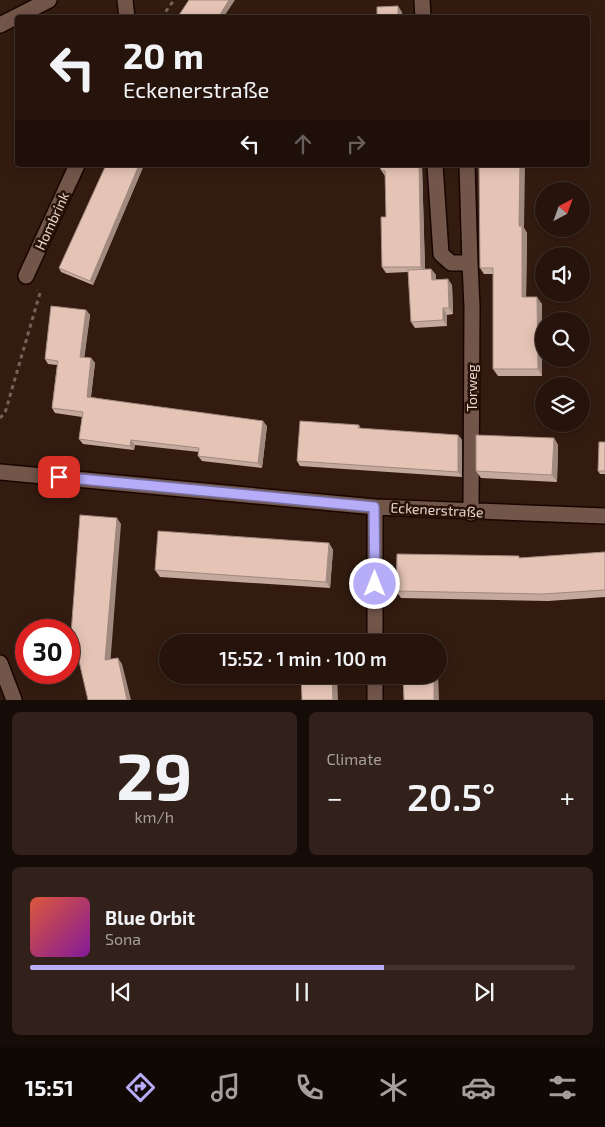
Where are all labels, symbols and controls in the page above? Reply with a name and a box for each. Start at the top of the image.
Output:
text: 20 m [123,34,204,76]
icon: left [40,35,105,100]
text: Eckenerstraße [123,76,269,102]
icon: left [236,130,264,158]
icon: ahead [289,130,317,158]
icon: right [342,130,370,158]
north arrow [535,182,590,238]
map controls [535,182,590,432]
street label: Hombrink [31,189,72,252]
button: sound [535,247,590,302]
button: search [535,312,590,367]
street label: Torweg [463,364,480,411]
button: layers [535,377,590,432]
pin [38,456,80,498]
icon: arrive [45,463,73,491]
street label: Eckenerstraße [390,499,484,520]
position arrow [348,557,400,609]
speed limit sign: 30 [15,619,80,684]
text: 15:52 · 1 min · 100 m [219,647,387,670]
text: 29 [116,735,192,813]
text: Climate [327,749,382,768]
text: 20.5° [407,773,495,819]
text: − [327,780,343,814]
text: + [560,780,575,814]
text: km/h [134,807,174,826]
text: Blue Orbit [105,906,195,929]
text: Sona [105,929,141,948]
icon: previous [107,978,135,1006]
icon: pause [288,978,316,1006]
icon: next [470,978,498,1006]
icon: directions [123,1070,158,1105]
icon: music [208,1070,243,1105]
icon: phone [292,1070,327,1105]
icon: climate [376,1070,411,1105]
icon: car [461,1070,496,1105]
icon: filters [545,1070,580,1105]
text: 15:51 [25,1074,74,1100]

